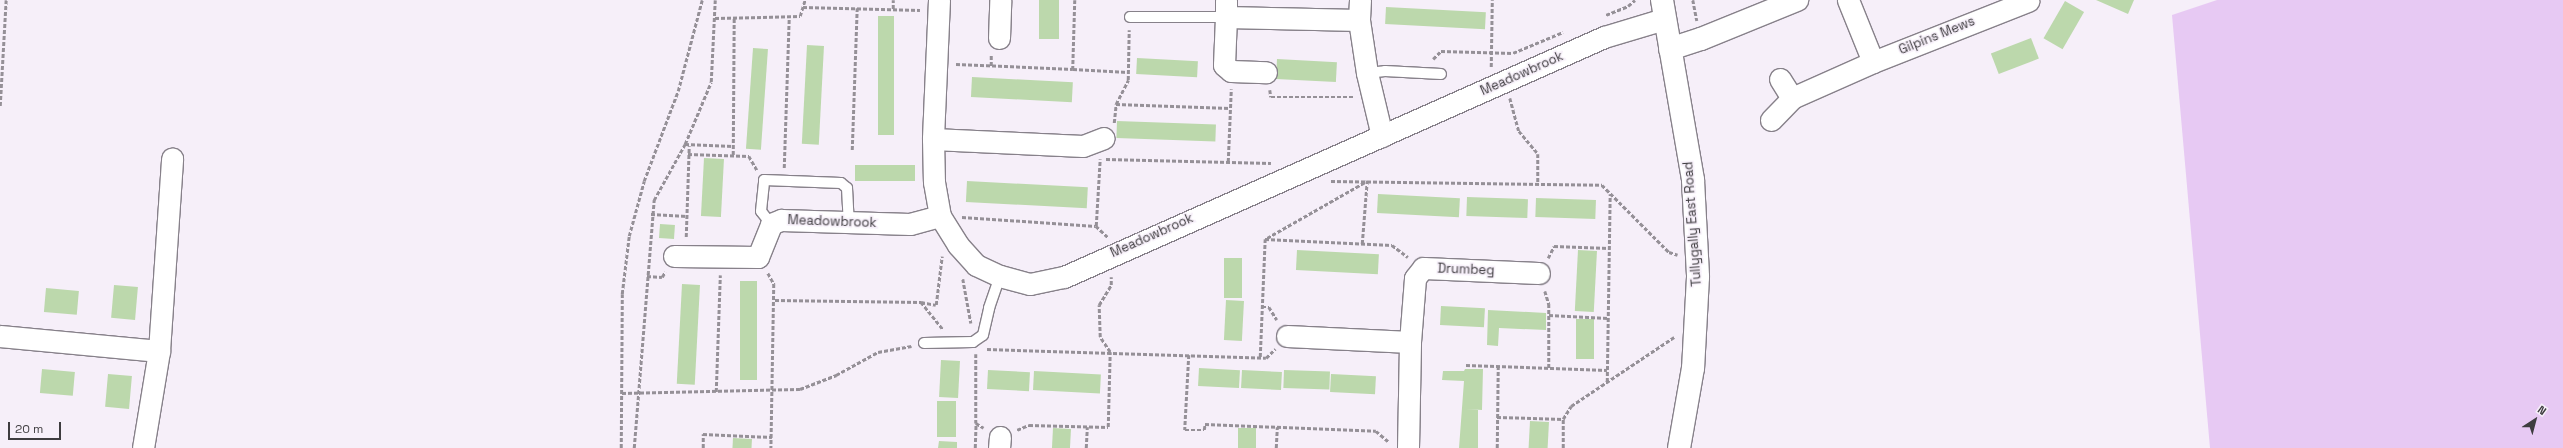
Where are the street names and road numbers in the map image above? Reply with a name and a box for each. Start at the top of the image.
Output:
street label: Gilpins Mews [1897,14,1977,58]
street label: Meadowbrook [1478,49,1566,99]
street label: Tullygally East Road [1681,161,1705,287]
street label: Meadowbrook [1108,211,1196,261]
street label: Meadowbrook [787,213,877,231]
street label: Drumbeg [1437,261,1495,279]

